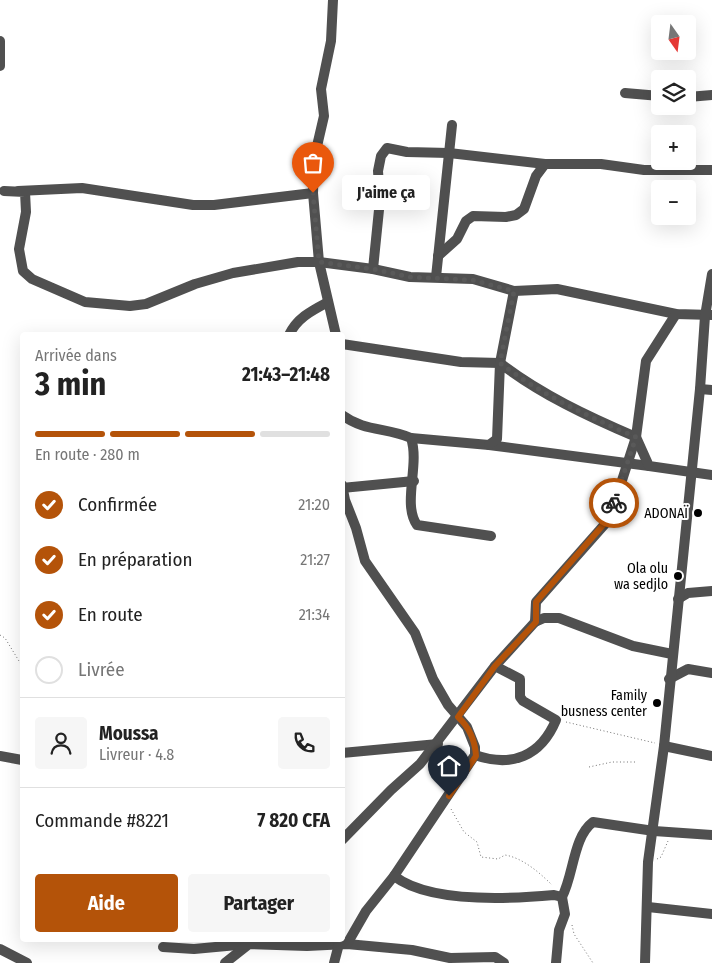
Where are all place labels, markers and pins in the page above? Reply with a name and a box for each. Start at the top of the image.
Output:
pin [292,142,334,193]
callout: J'aime ça [343,176,430,210]
place label: ADONAÏ [644,505,688,522]
marker: ADONAÏ [692,507,704,519]
place label: Ola olu wa sedjlo [614,560,668,593]
marker: Ola olu wa sedjlo [672,570,684,582]
place label: Family busness center [561,687,648,720]
marker: Family busness center [651,697,663,709]
pin [428,745,470,796]

